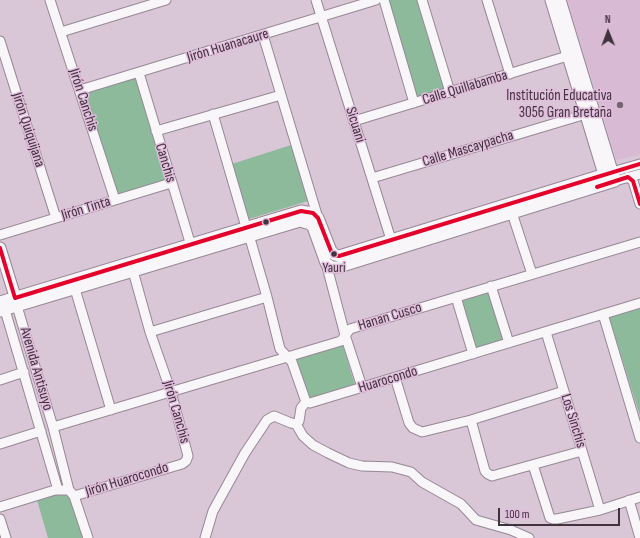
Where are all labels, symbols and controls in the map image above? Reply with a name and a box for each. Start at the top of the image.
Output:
north arrow [588,12,628,52]
text: N [605,13,611,26]
street label: Jirón Huanacaure [185,25,271,67]
street label: Jirón Canchis [64,66,102,134]
street label: Calle Quillabamba [420,66,510,110]
place label: Institución Educativa 3056 Gran Bretaña [506,87,612,122]
street label: Jirón Quiquijana [7,90,49,170]
marker: Institución Educativa 3056 Gran Bretaña [615,100,625,110]
street label: Sicuani [341,105,369,145]
street label: Calle Mascaypacha [420,127,516,171]
street label: Canchis [151,141,179,185]
street label: Jirón Tinta [59,193,113,225]
unlabelled marker [261,217,271,227]
marker: Yauri [329,249,339,259]
place label: Yauri [322,260,346,276]
street label: Hanan Cusco [356,299,424,335]
street label: Avenida Antisuyo [16,325,56,413]
street label: Huarocondo [356,362,420,398]
street label: Jirón Canchis [158,378,194,446]
street label: Los Sinchis [556,392,590,450]
street label: Jirón Huarocondo [83,459,171,501]
scale bar [500,500,622,526]
text: 100 m [505,507,530,522]

